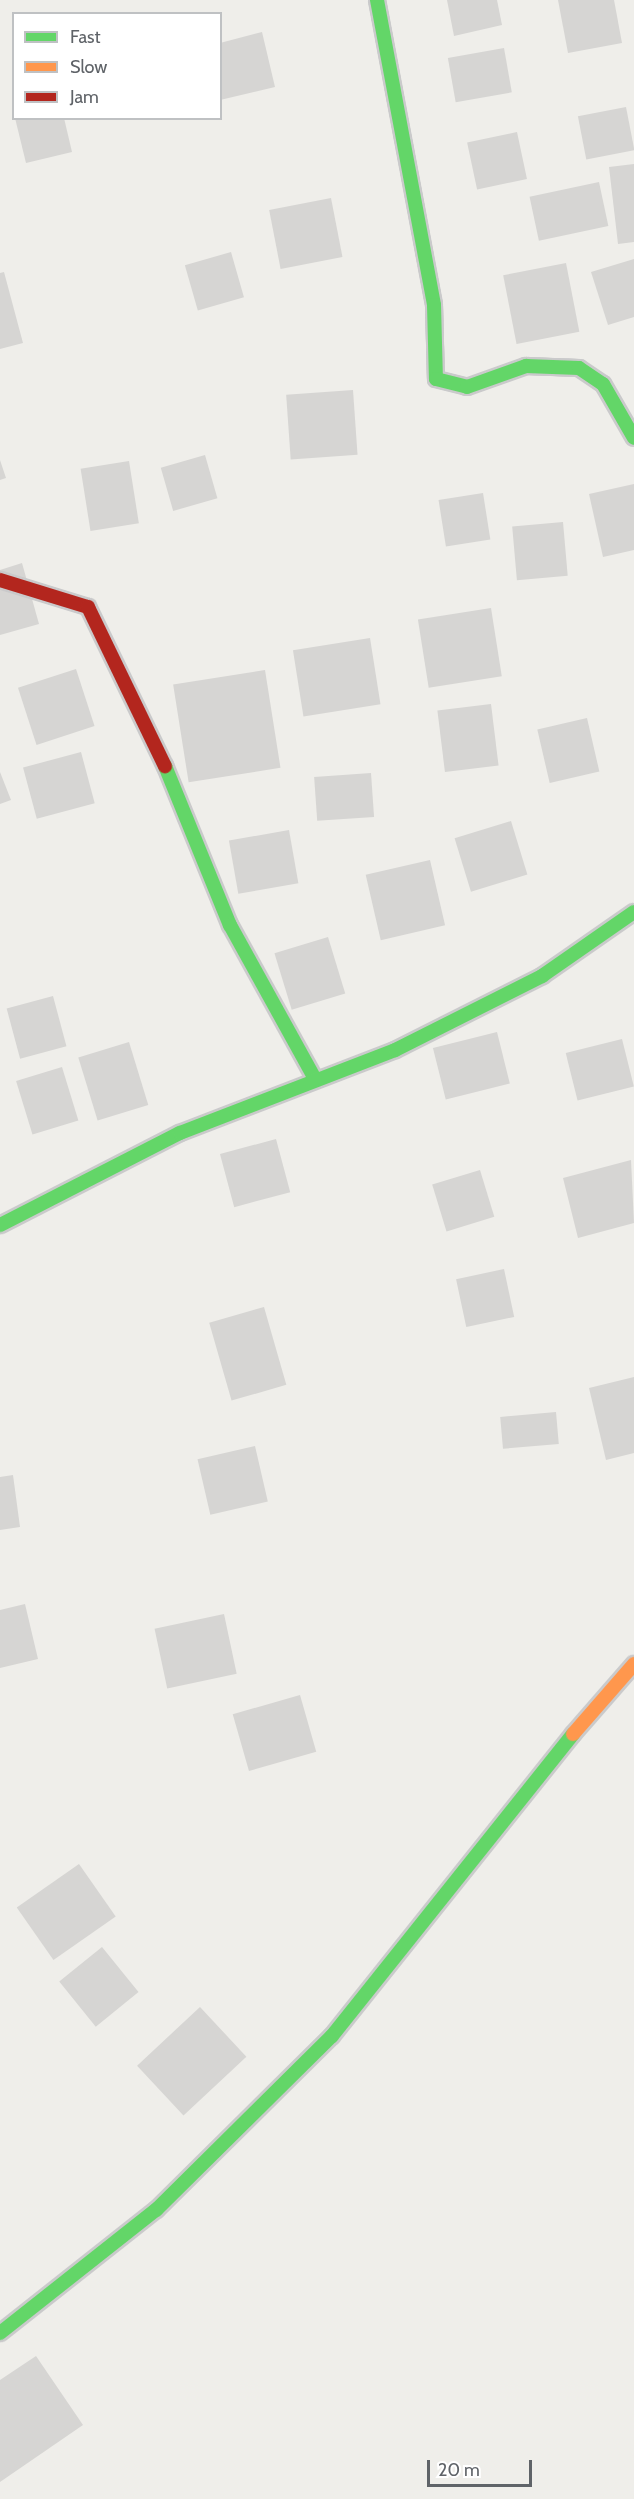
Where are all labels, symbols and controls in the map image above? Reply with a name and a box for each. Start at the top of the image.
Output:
legend [12,12,222,120]
text: Fast [70,26,101,48]
text: Slow [70,56,107,78]
text: Jam [70,86,99,108]
scale bar [430,2448,535,2486]
text: 20 m [438,2459,480,2481]

